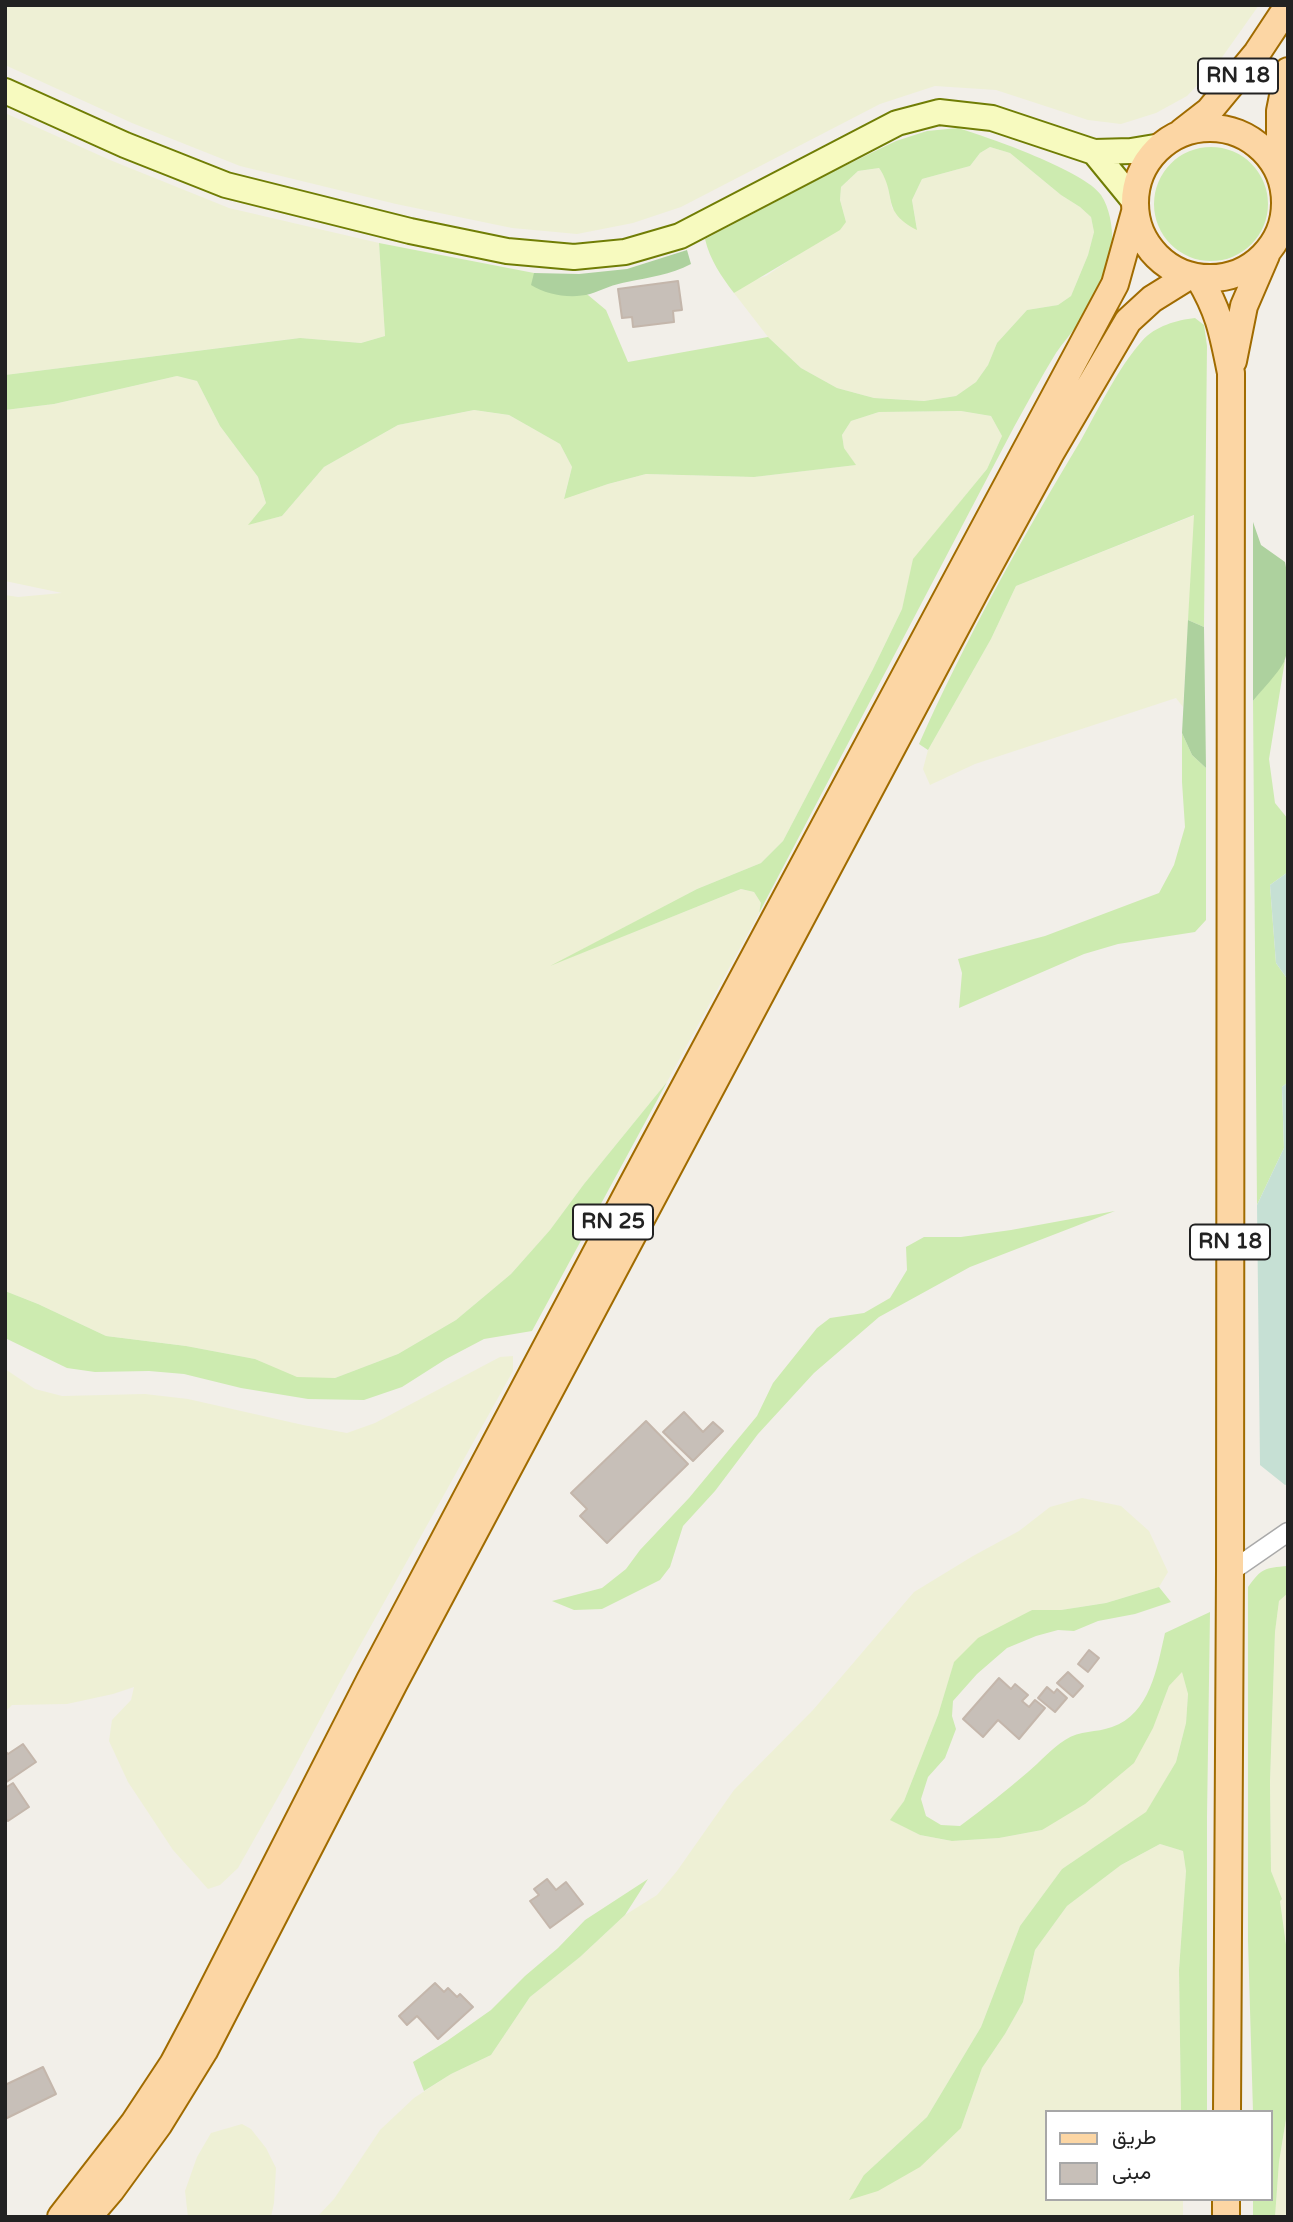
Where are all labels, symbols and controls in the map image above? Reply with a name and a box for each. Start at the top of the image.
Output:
road number: RN 18 [1198,58,1278,94]
road number: RN 25 [573,1204,653,1240]
road number: RN 18 [1190,1224,1270,1260]
legend [1044,2110,1272,2201]
text: طريق [1112,2125,1157,2150]
text: مبنى [1112,2160,1151,2185]

